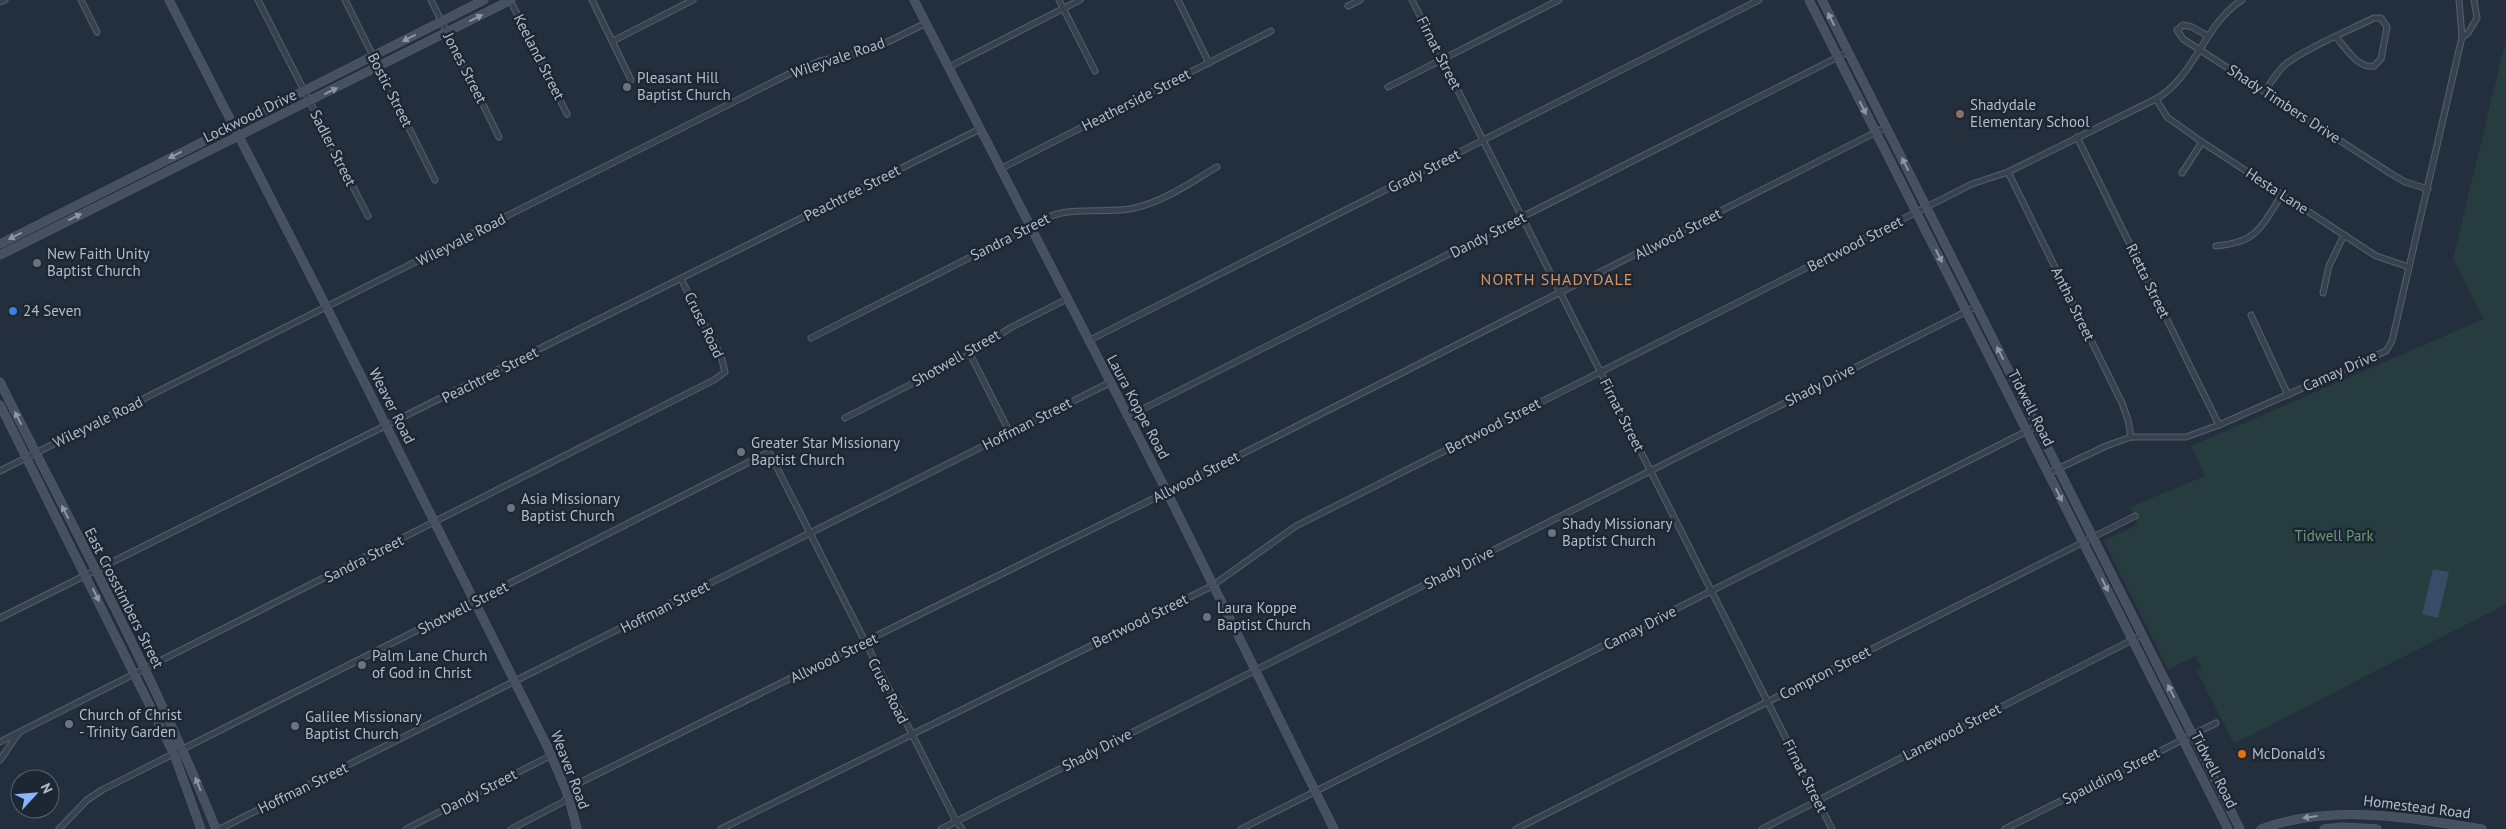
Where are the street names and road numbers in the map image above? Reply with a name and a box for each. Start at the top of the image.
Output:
street label: Keeland Street [510,11,569,103]
street label: Firnat Street [1413,13,1466,93]
street label: Jones Street [439,28,491,106]
street label: Wileyvale Road [789,33,887,82]
street label: Bostic Street [364,49,417,130]
street label: Shady Timbers Drive [2224,60,2344,147]
street label: Heatherside Street [1078,64,1193,135]
street label: Lockwood Drive [200,85,300,146]
street label: Sadler Street [306,107,361,189]
street label: Grady Street [1384,144,1463,197]
street label: Peachtree Street [800,160,903,225]
street label: Hesta Lane [2242,163,2312,218]
street label: Allwood Street [1631,204,1724,264]
street label: Dandy Street [1447,207,1529,262]
street label: Sandra Street [967,208,1053,265]
street label: Wileyvale Road [413,209,509,270]
street label: Bertwood Street [1804,211,1906,276]
street label: Rietta Street [2122,240,2175,321]
street label: Antha Street [2047,264,2100,344]
street label: Cruse Road [680,289,729,361]
street label: Shotwell Street [908,325,1003,391]
street label: Peachtree Street [438,342,541,407]
street label: Camay Drive [2300,346,2380,395]
street label: Laura Koppe Road [1103,351,1174,462]
street label: Shady Drive [1782,359,1858,410]
street label: Weaver Road [365,365,420,447]
street label: Tidwell Road [2004,366,2059,449]
street label: Firnat Street [1596,375,1649,455]
street label: Wileyvale Road [50,392,146,451]
street label: Hoffman Street [979,393,1075,454]
street label: Bertwood Street [1442,393,1544,458]
street label: Allwood Street [1149,447,1242,507]
street label: East Crosstimbers Street [81,524,168,671]
street label: Sandra Street [321,530,407,587]
street label: Shady Drive [1421,542,1497,593]
street label: Hoffman Street [617,576,713,637]
street label: Shotwell Street [414,577,511,638]
street label: Bertwood Street [1089,589,1191,652]
street label: Camay Drive [1600,601,1679,654]
street label: Allwood Street [787,628,881,687]
street label: Compton Street [1776,641,1874,704]
street label: Cruse Road [864,655,913,727]
street label: Lanewood Street [1899,699,2004,765]
street label: Shady Drive [1059,724,1135,775]
street label: Weaver Road [547,728,594,812]
street label: Tidwell Road [2187,728,2242,811]
street label: Firnat Street [1779,736,1832,816]
street label: Spaulding Street [2059,743,2163,808]
street label: Hoffman Street [255,758,351,817]
street label: Dandy Street [438,764,520,819]
street label: Homestead Road [2362,790,2472,823]

